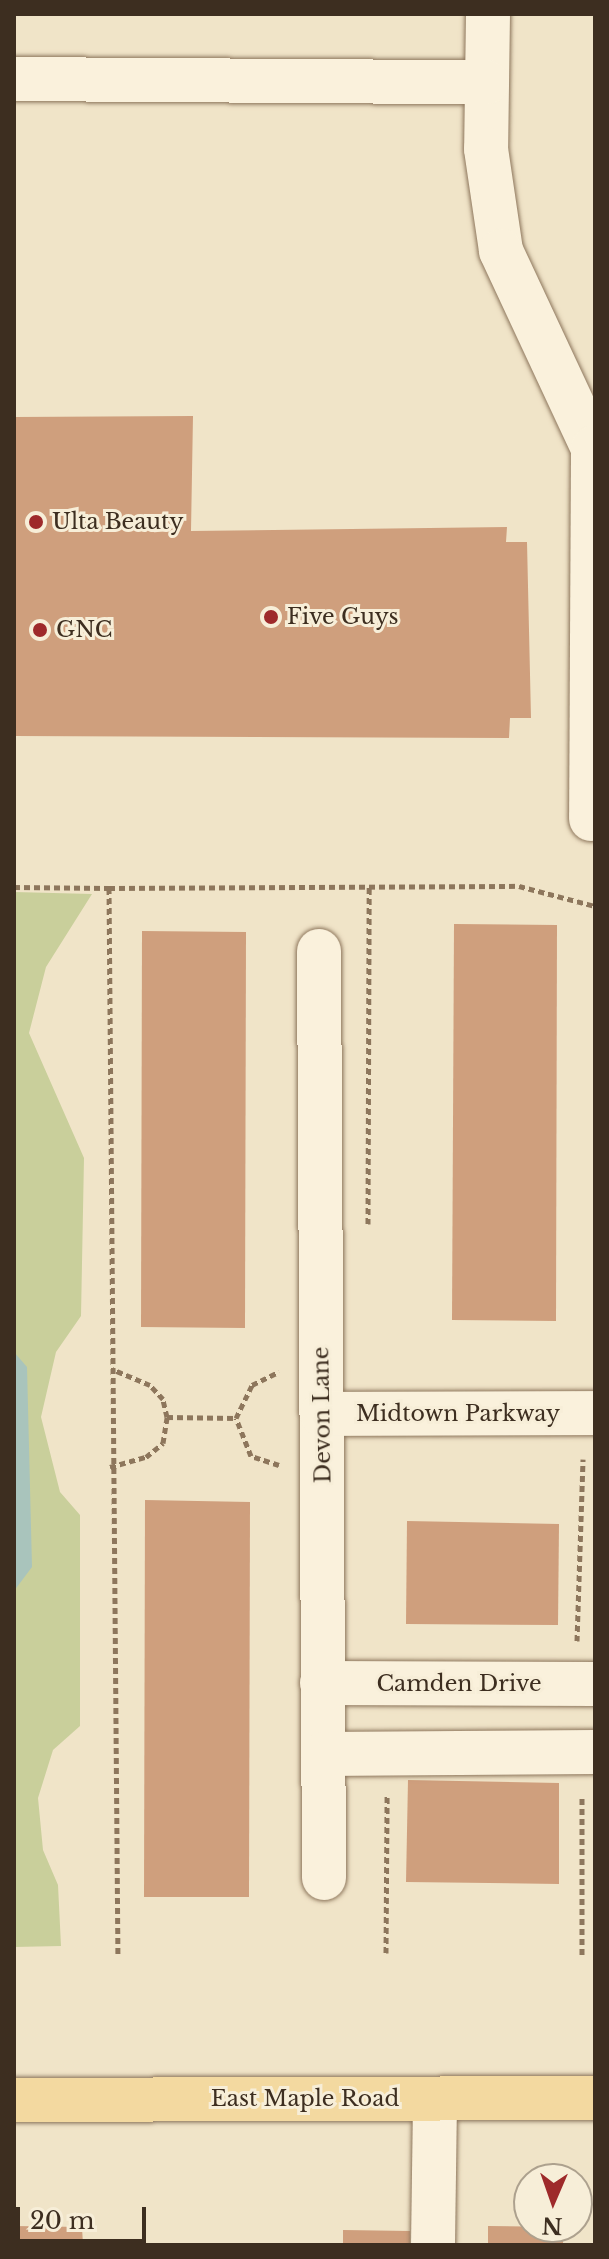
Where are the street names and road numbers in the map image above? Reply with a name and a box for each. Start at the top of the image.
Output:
street label: Devon Lane [308,1347,336,1483]
street label: Midtown Parkway [356,1401,560,1427]
street label: Camden Drive [376,1671,542,1697]
street label: East Maple Road [211,2086,399,2112]

